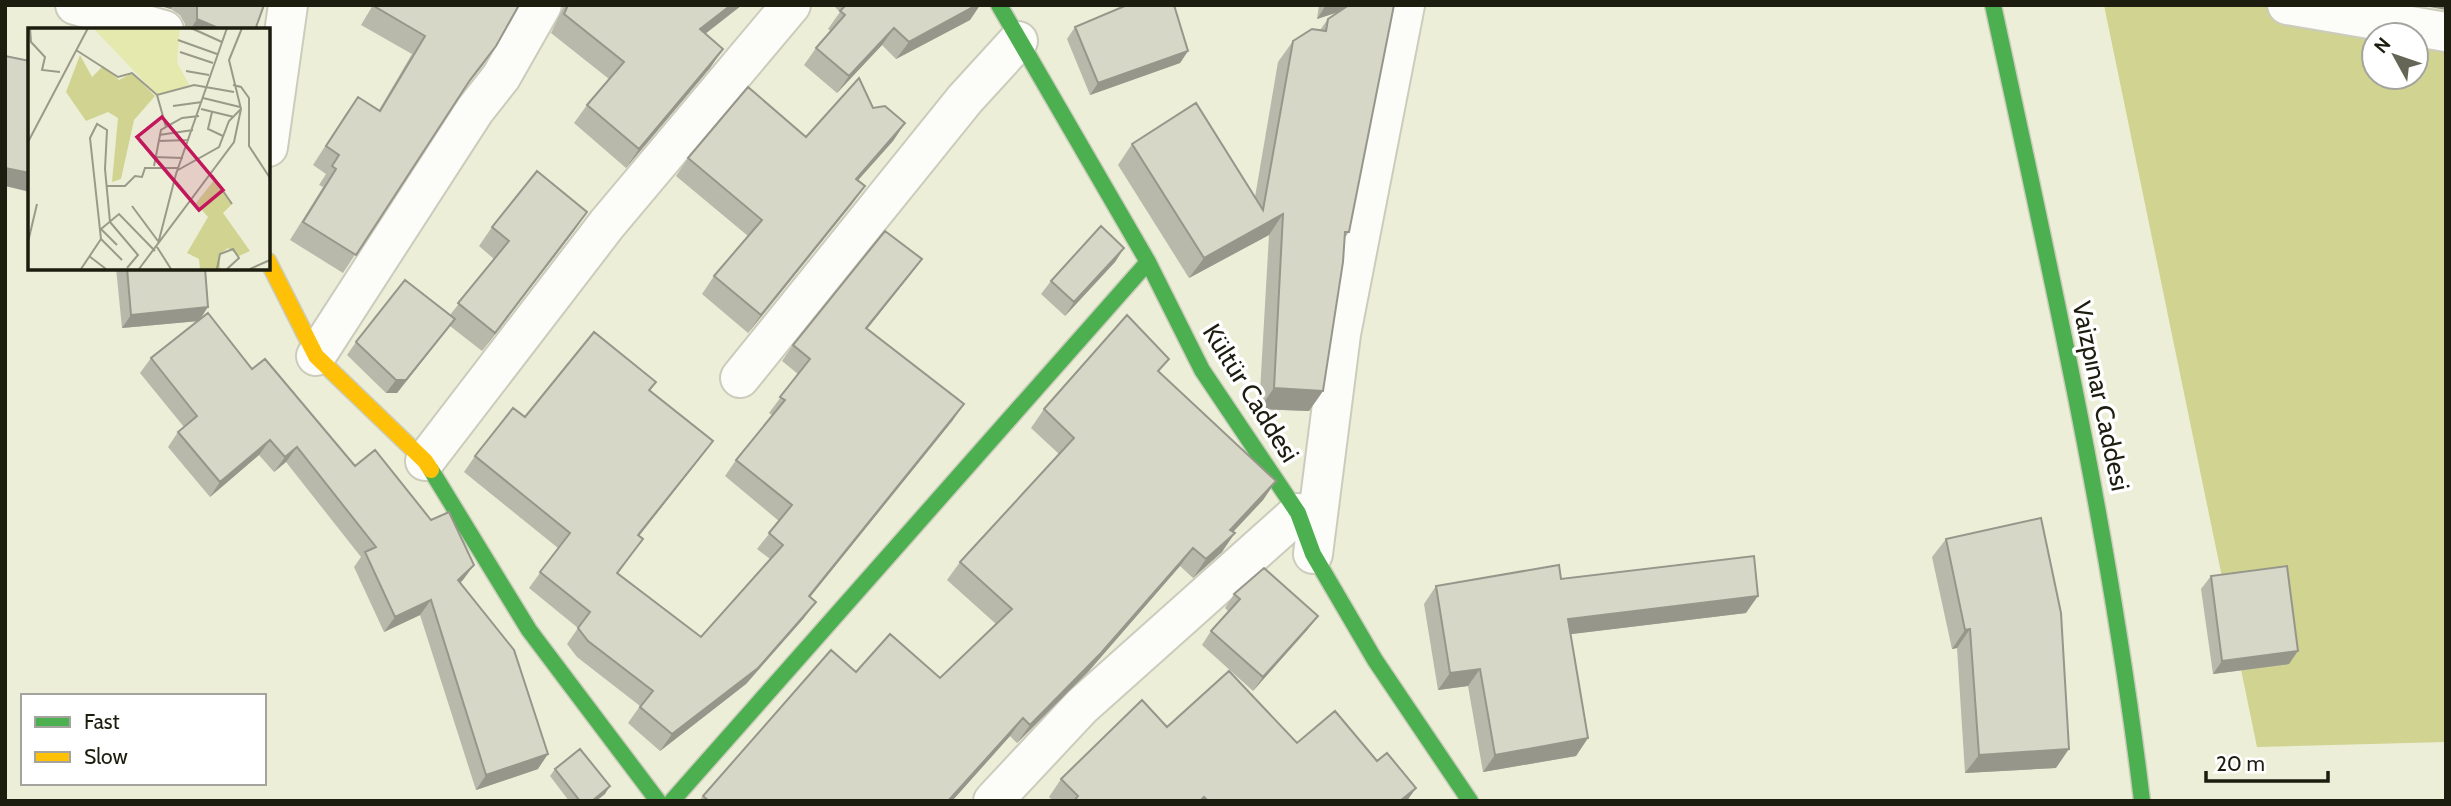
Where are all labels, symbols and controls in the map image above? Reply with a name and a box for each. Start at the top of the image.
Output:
north arrow [2360,21,2430,91]
inset map [28,28,270,270]
text: N [2369,33,2395,58]
street label: Vaizpınar Caddesi [2065,298,2137,494]
street label: Kültür Caddesi [1196,318,1306,468]
legend [21,694,266,785]
text: Fast [84,709,120,734]
scale bar [2206,740,2328,784]
text: Slow [84,744,128,769]
text: 20 m [2216,751,2265,776]

